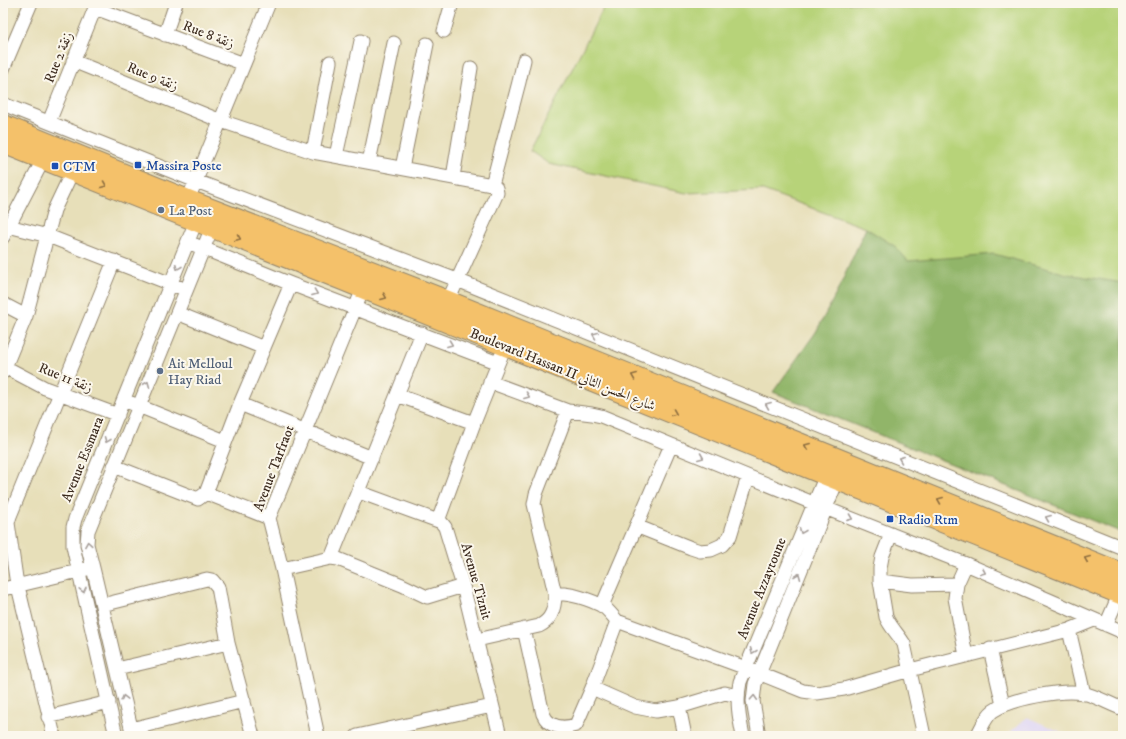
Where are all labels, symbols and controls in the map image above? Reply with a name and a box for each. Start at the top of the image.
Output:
street label: Rue 8 زنقة [180,17,237,53]
street label: Rue 2 زنقة [41,29,77,86]
street label: Rue 9 زنقة [124,59,181,95]
place label: Massira Poste [146,157,222,175]
place label: CTM [63,158,96,176]
marker: Massira Poste [133,160,143,170]
marker: CTM [50,161,60,171]
one-way arrow [100,180,107,188]
place label: La Post [169,202,212,220]
marker: La Post [156,205,166,215]
one-way arrow [234,233,241,241]
one-way arrow [174,264,182,271]
one-way arrow [311,289,318,297]
one-way arrow [380,293,387,301]
street label: Boulevard Hassan II شارع الحسن الثاني [466,324,658,417]
one-way arrow [592,332,599,340]
one-way arrow [446,340,453,348]
place label: Ait Melloul Hay Riad [168,355,233,389]
street label: Rue 11 زنقة [36,359,95,397]
marker: Ait Melloul Hay Riad [155,366,165,376]
one-way arrow [631,373,638,381]
one-way arrow [143,381,151,388]
one-way arrow [523,391,530,399]
one-way arrow [764,402,772,410]
one-way arrow [670,409,677,417]
street label: Avenue Essmara [58,414,108,505]
street label: Avenue Tarfraot [249,422,299,514]
one-way arrow [104,436,112,443]
one-way arrow [803,443,811,451]
one-way arrow [698,453,705,461]
one-way arrow [898,456,906,464]
one-way arrow [937,497,944,505]
place label: Radio Rtm [898,511,958,529]
one-way arrow [846,514,853,522]
marker: Radio Rtm [885,514,895,524]
one-way arrow [1044,515,1052,523]
one-way arrow [799,527,807,535]
street label: Avenue Azzaytoune [733,535,791,642]
one-way arrow [84,541,93,547]
street label: Avenue Tiznit [457,541,496,622]
one-way arrow [1083,556,1090,564]
one-way arrow [980,567,987,575]
one-way arrow [793,572,801,579]
one-way arrow [78,587,86,593]
one-way arrow [749,648,757,655]
one-way arrow [120,695,128,701]
one-way arrow [749,695,758,701]

